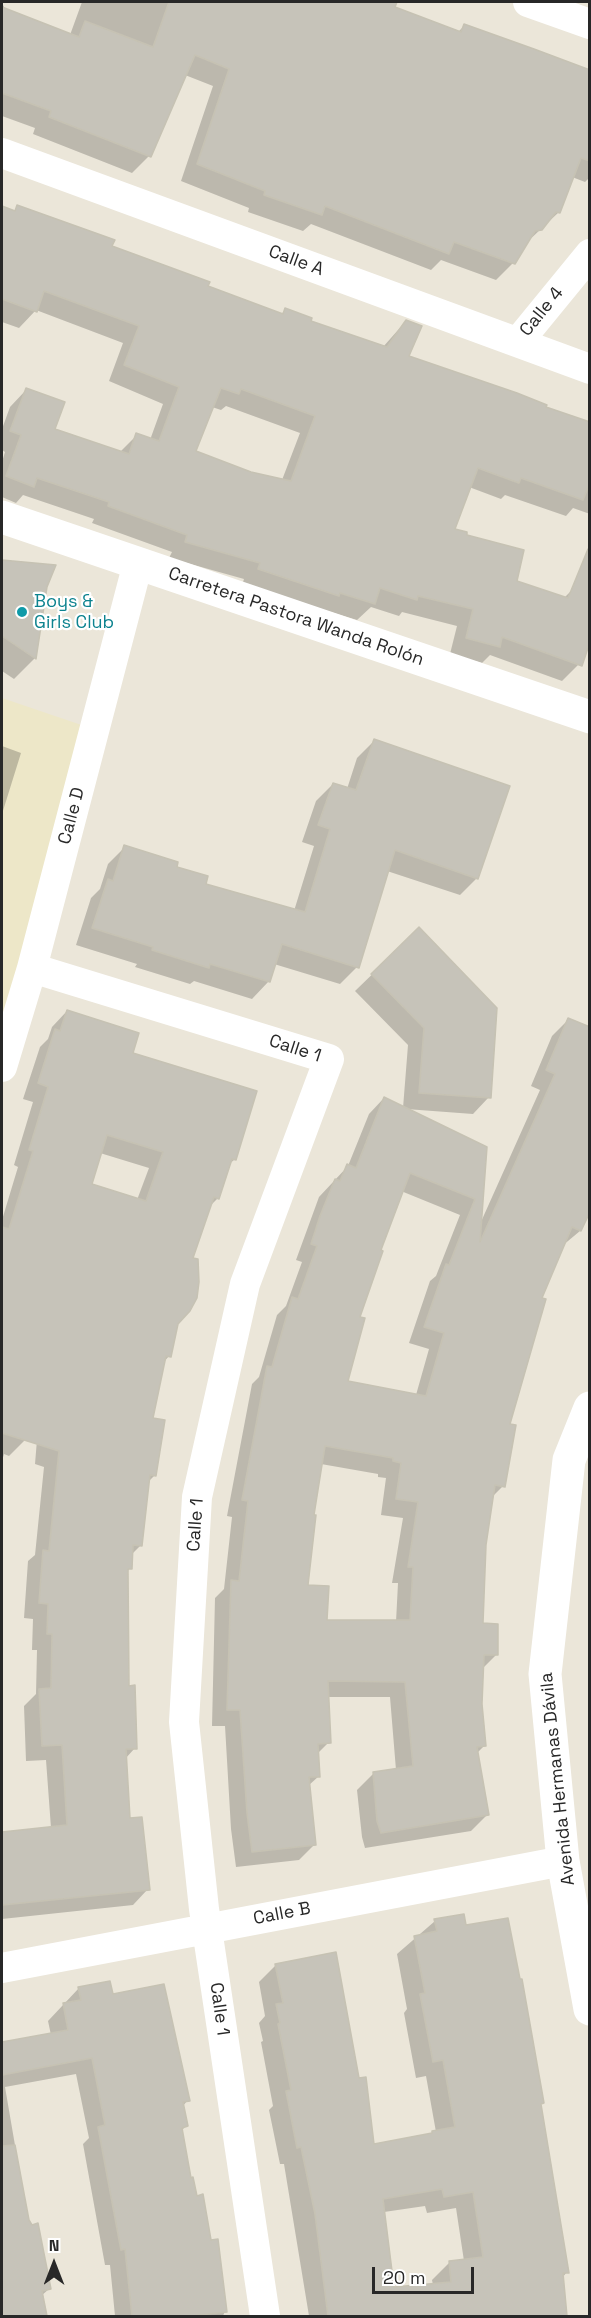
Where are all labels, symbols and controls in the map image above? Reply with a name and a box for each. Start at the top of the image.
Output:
street label: Calle A [265,241,327,281]
street label: Calle 4 [516,283,568,341]
street label: Carretera Pastora Wanda Rolón [165,563,427,671]
place label: Boys & Girls Club [34,591,114,634]
marker: Boys & Girls Club [15,605,29,619]
street label: Calle D [54,785,90,847]
street label: Calle 1 [266,1030,324,1068]
street label: Calle 1 [183,1498,209,1552]
street label: Avenida Hermanas Dávila [536,1671,580,1887]
street label: Calle B [252,1898,312,1930]
street label: Calle 1 [205,1981,233,2037]
north arrow [24,2234,84,2294]
text: N [49,2235,59,2256]
scale bar [375,2255,477,2293]
text: 20 m [383,2266,426,2289]

